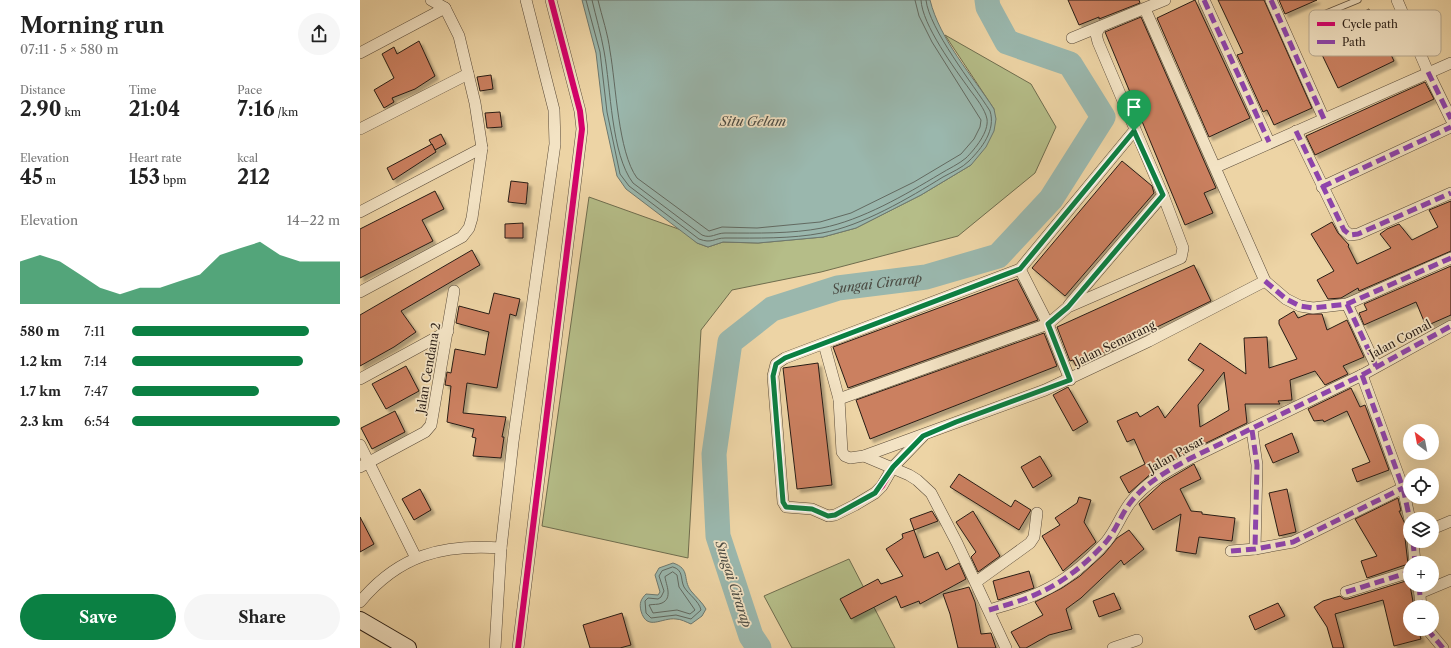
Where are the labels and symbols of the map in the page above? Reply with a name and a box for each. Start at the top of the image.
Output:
legend [1309,10,1441,56]
text: Cycle path [1342,17,1398,31]
text: Path [1342,35,1366,49]
pin [1117,90,1151,131]
water label: Situ Gelam [719,113,786,129]
water label: Sungai Cirarap [829,270,923,298]
street label: Jalan Comal [1364,316,1434,363]
street label: Jalan Semarang [1071,317,1158,370]
street label: Jalan Cendana 2 [412,321,443,417]
north arrow [1403,424,1439,460]
street label: Jalan Pasar [1144,432,1207,476]
water label: Sungai Cirarap [712,537,756,630]

